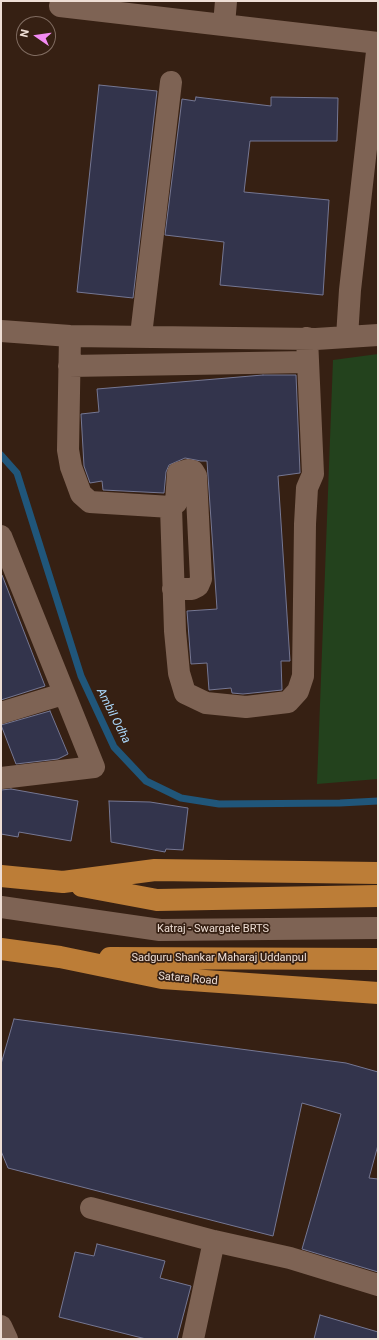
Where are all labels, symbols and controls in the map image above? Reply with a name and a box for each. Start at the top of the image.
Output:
north arrow [16,16,56,56]
text: N [18,28,32,39]
water label: Ambil Odha [93,686,133,746]
street label: Katraj - Swargate BRTS [157,922,269,936]
street label: Sadguru Shankar Maharaj Uddanpul [131,951,307,965]
street label: Satara Road [158,970,218,988]

